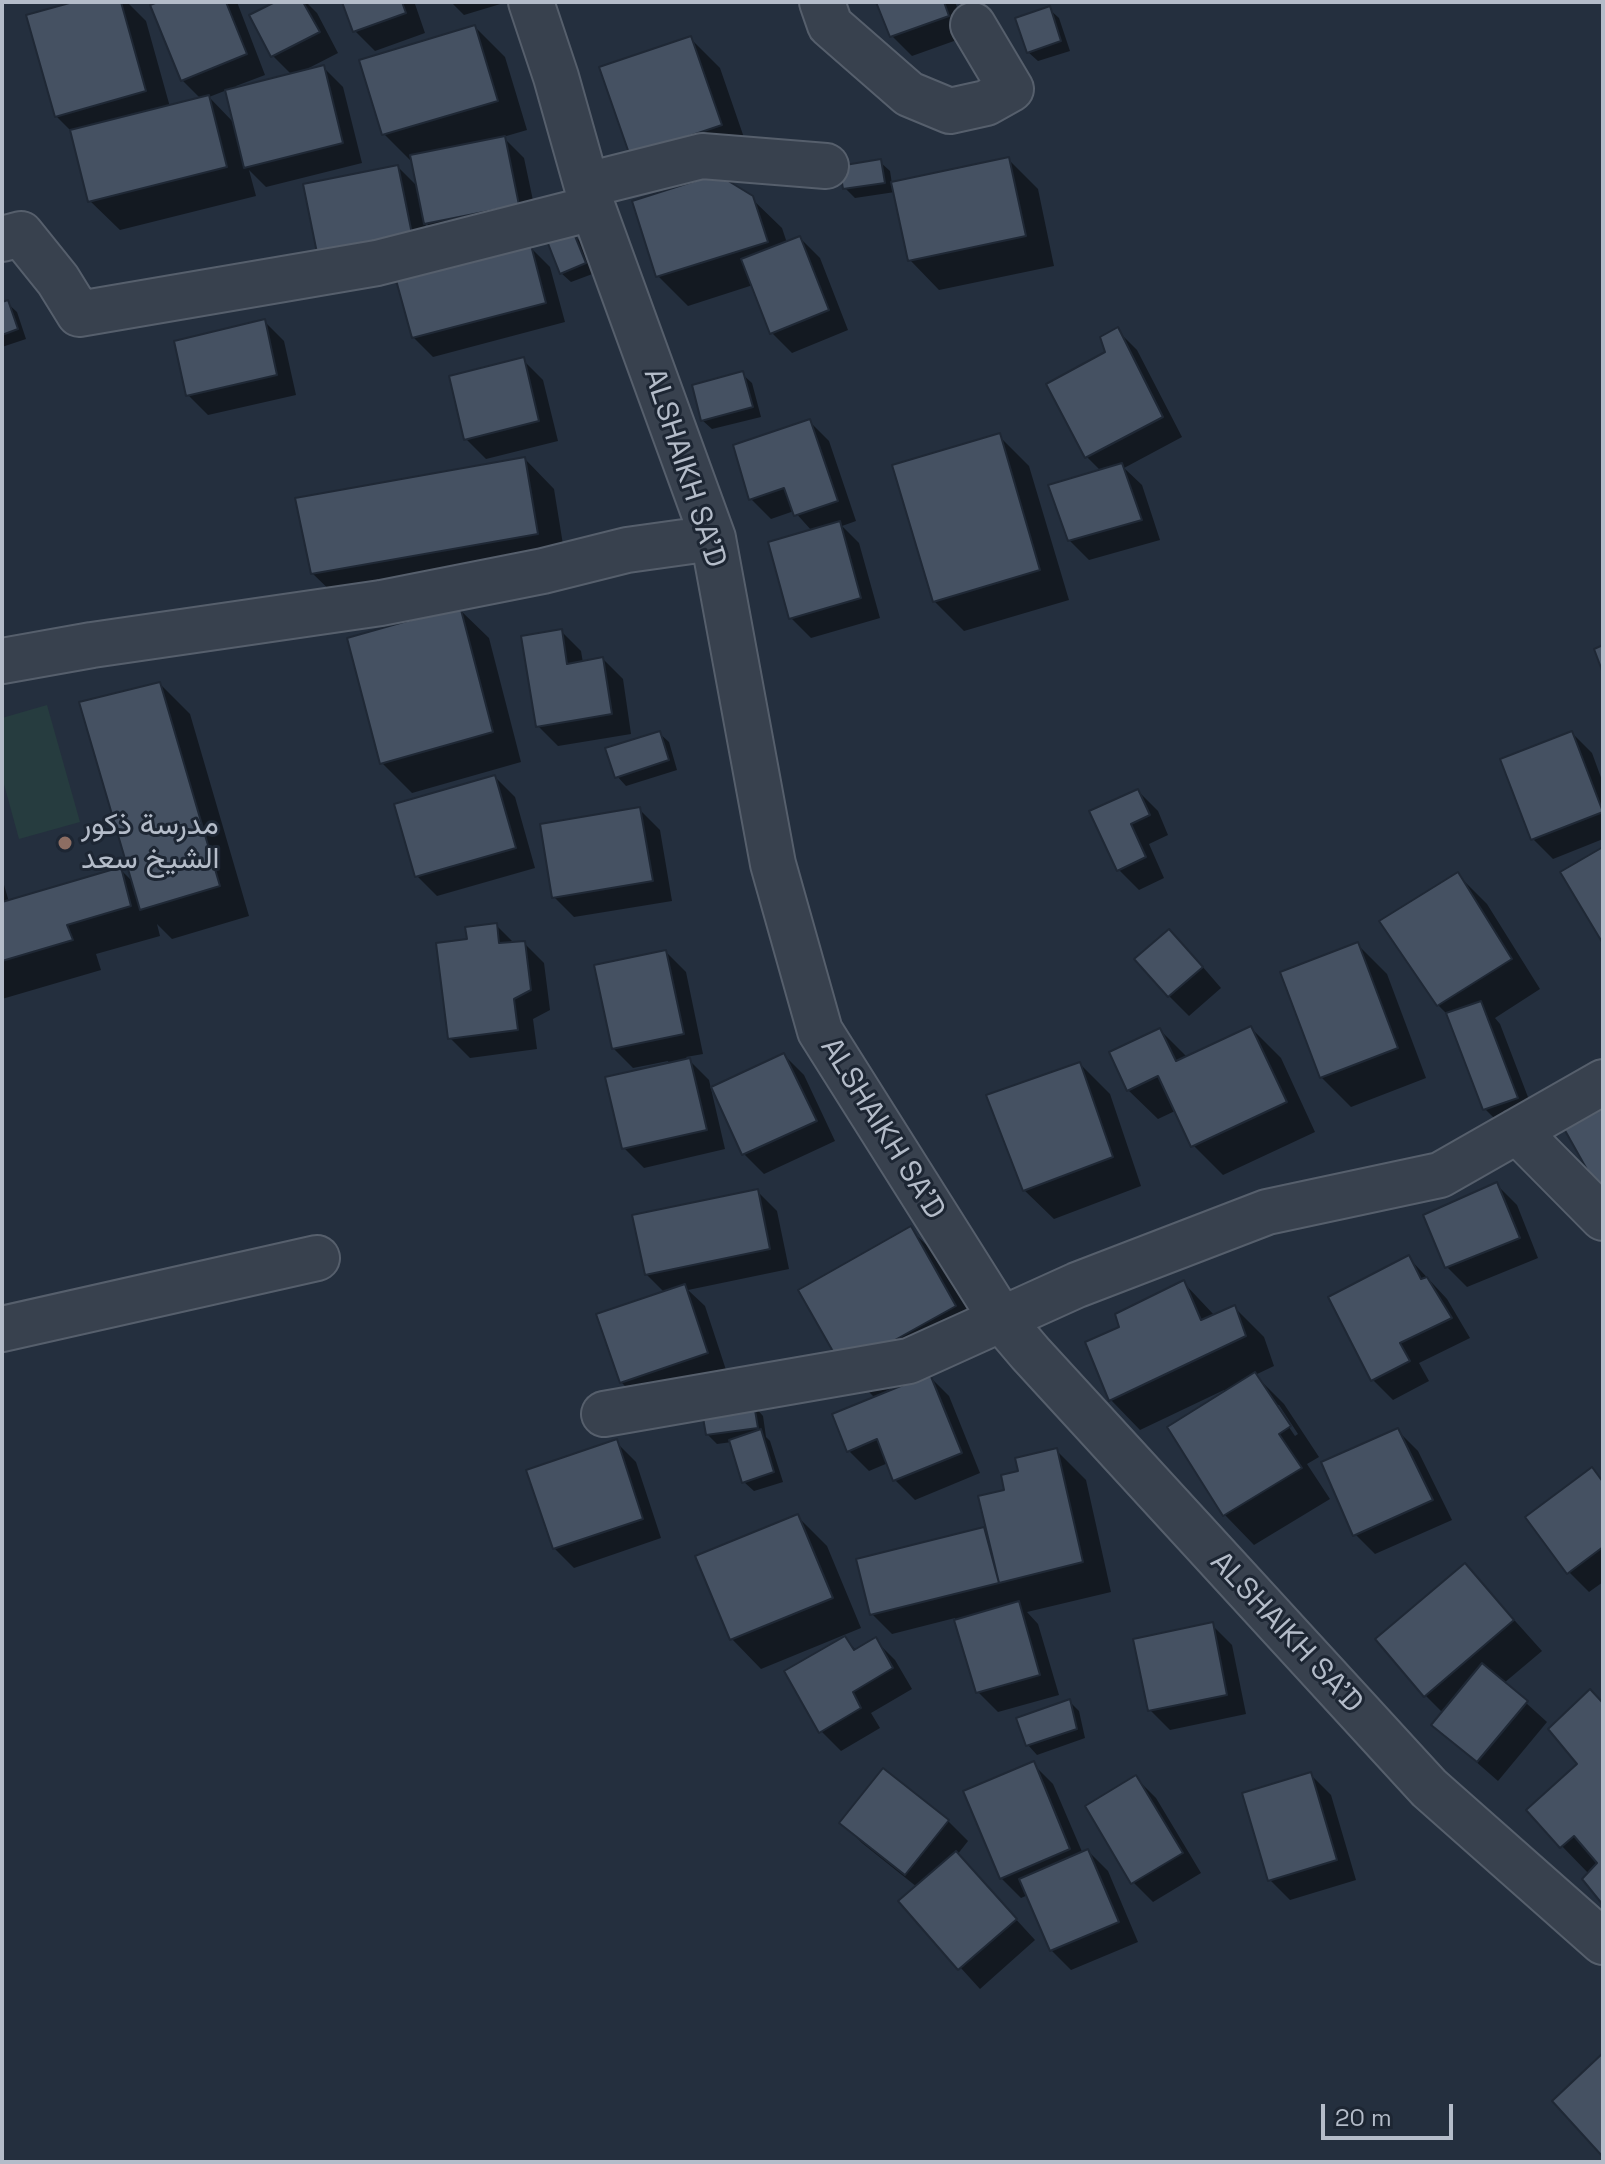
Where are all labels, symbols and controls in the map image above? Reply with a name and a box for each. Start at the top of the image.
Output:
street label: ALSHAIKH SA'D [635,364,733,572]
place label: مدرسة ذكور الشيخ سعد [81,808,220,878]
marker: مدرسة ذكور الشيخ سعد [56,834,74,852]
street label: ALSHAIKH SA'D [812,1032,952,1226]
street label: ALSHAIKH SA'D [1202,1545,1370,1721]
scale bar [1325,2088,1457,2138]
text: 20 m [1335,2102,1392,2133]

